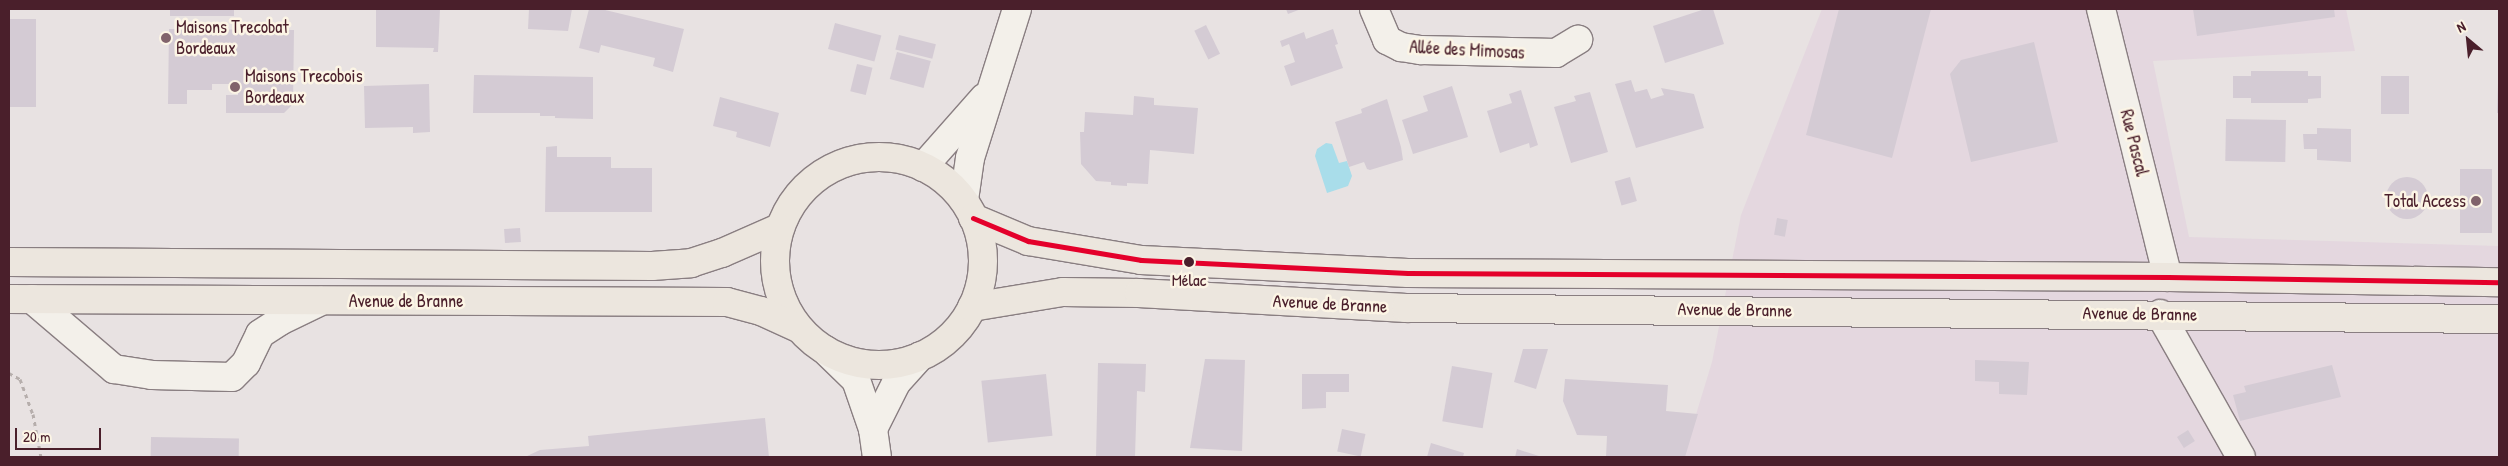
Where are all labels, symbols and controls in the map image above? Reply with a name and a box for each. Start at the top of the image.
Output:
north arrow [2443,15,2493,65]
text: N [2453,16,2468,36]
place label: Maisons Trecobat Bordeaux [176,17,289,59]
marker: Maisons Trecobat Bordeaux [160,32,172,44]
street label: Allée des Mimosas [1409,36,1525,64]
place label: Maisons Trecobois Bordeaux [245,66,363,108]
marker: Maisons Trecobois Bordeaux [229,81,241,93]
street label: Rue Pascal [2115,107,2153,179]
place label: Total Access [2384,190,2466,212]
marker: Total Access [2470,195,2482,207]
marker: Mélac [1184,257,1194,267]
place label: Mélac [1172,270,1206,290]
street label: Avenue de Branne [349,290,463,312]
street label: Avenue de Branne [1272,290,1388,318]
street label: Avenue de Branne [1677,298,1793,322]
street label: Avenue de Branne [2082,302,2198,326]
scale bar [18,418,104,450]
text: 20 m [23,426,50,447]

